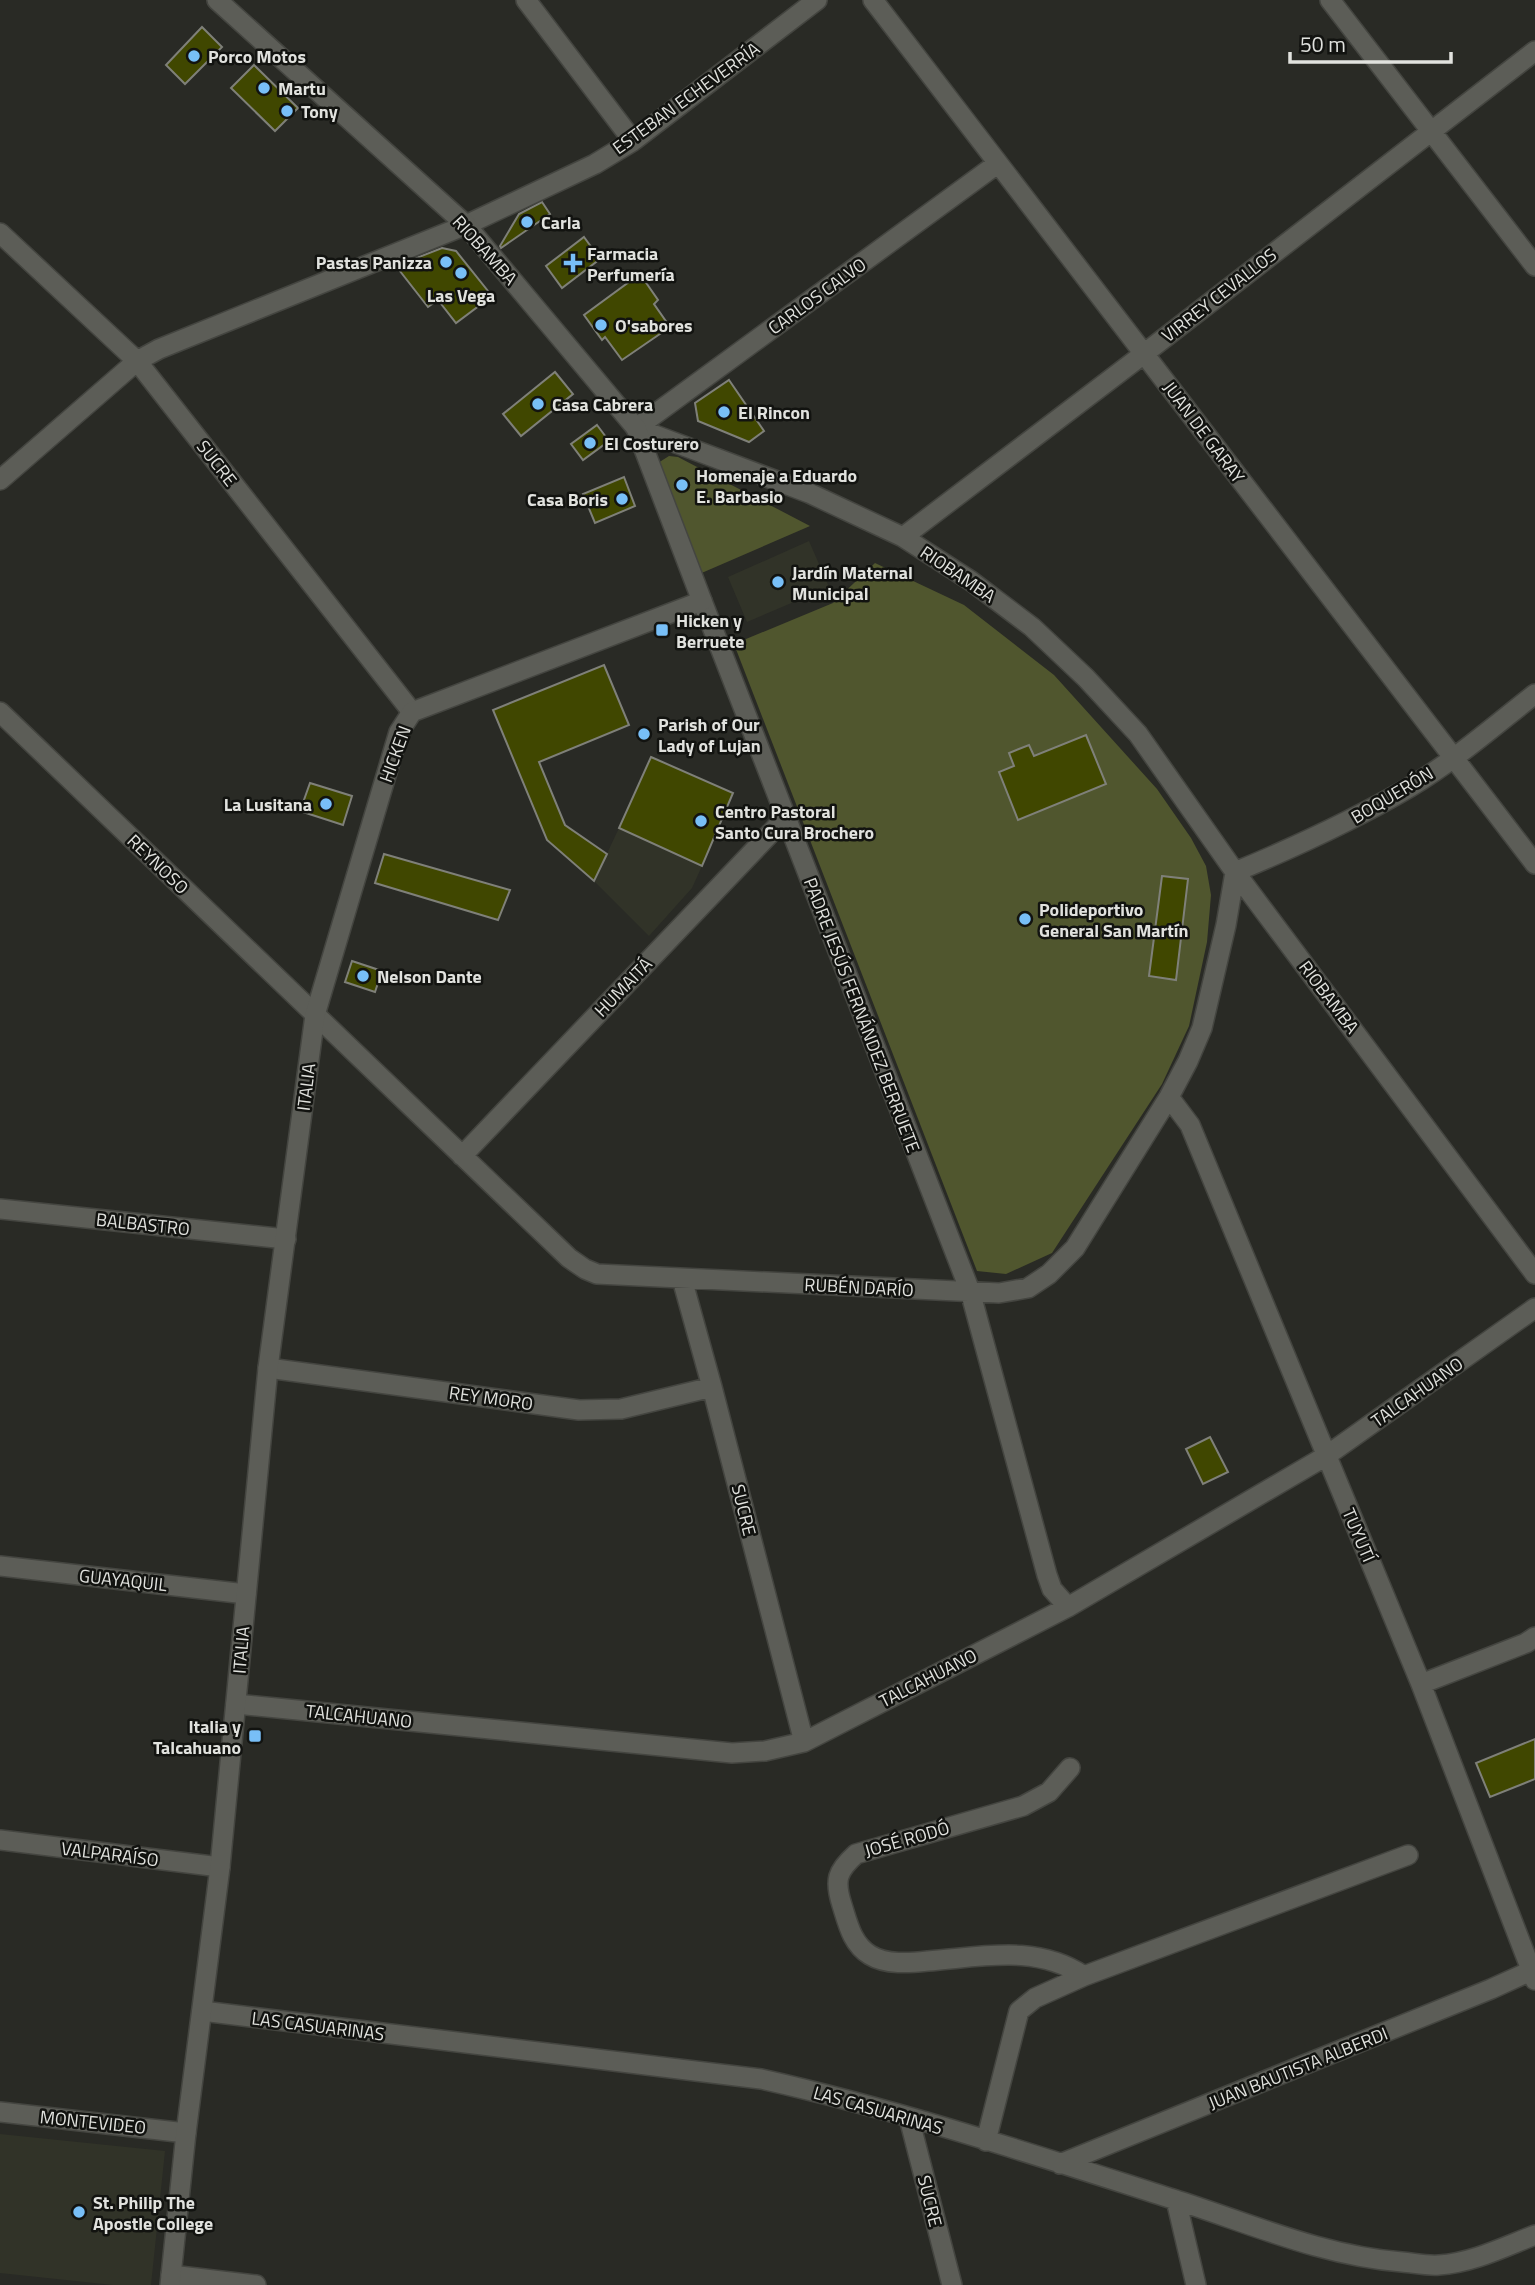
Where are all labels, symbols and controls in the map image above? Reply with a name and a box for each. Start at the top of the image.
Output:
scale bar [1290,21,1451,65]
text: 50 m [1300,28,1346,60]
street label: ESTEBAN ECHEVERRÍA [607,35,765,161]
place label: Porco Motos [208,43,306,70]
marker: Porco Motos [186,48,202,64]
place label: Martu [278,75,326,102]
marker: Martu [256,80,272,96]
place label: Tony [301,98,338,125]
marker: Tony [279,103,295,119]
street label: RIOBAMBA [446,209,524,291]
place label: Carla [541,209,581,236]
marker: Carla [519,214,535,230]
place label: Farmacia Perfumería [587,240,675,288]
street label: VIRREY CEVALLOS [1156,241,1282,349]
place label: Pastas Panizza [316,249,432,276]
street label: CARLOS CALVO [762,251,872,341]
marker: Pastas Panizza [438,254,454,270]
marker: Farmacia Perfumería [565,255,581,271]
marker: Las Vega [453,265,469,281]
place label: Las Vega [427,282,495,309]
place label: O'sabores [615,312,692,339]
marker: O'sabores [593,317,609,333]
street label: JUAN DE GARAY [1157,375,1251,489]
place label: Casa Cabrera [552,391,653,418]
marker: Casa Cabrera [530,396,546,412]
place label: El Rincon [738,399,810,426]
marker: El Rincon [716,404,732,420]
place label: El Costurero [604,430,699,457]
street label: SUCRE [190,434,244,492]
marker: El Costurero [582,435,598,451]
place label: Homenaje a Eduardo E. Barbasio [696,462,857,510]
marker: Homenaje a Eduardo E. Barbasio [674,477,690,493]
place label: Casa Boris [527,486,608,513]
marker: Casa Boris [614,491,630,507]
street label: RIOBAMBA [915,539,1001,609]
place label: Jardín Maternal Municipal [792,559,913,607]
marker: Jardín Maternal Municipal [770,574,786,590]
place label: Hicken y Berruete [676,607,744,655]
marker: Hicken y Berruete [654,622,670,638]
place label: Parish of Our Lady of Lujan [658,711,761,759]
street label: HICKEN [372,722,418,786]
marker: Parish of Our Lady of Lujan [636,726,652,742]
street label: BOQUERÓN [1346,760,1438,830]
place label: La Lusitana [224,791,312,818]
marker: La Lusitana [318,796,334,812]
place label: Centro Pastoral Santo Cura Brochero [715,798,874,846]
marker: Centro Pastoral Santo Cura Brochero [693,813,709,829]
street label: REYNOSO [121,828,195,900]
street label: PADRE JESÚS FERNÁNDEZ BERRUETE [797,874,927,1156]
place label: Polideportivo General San Martín [1039,896,1188,944]
marker: Polideportivo General San Martín [1017,911,1033,927]
street label: HUMAITÁ [588,951,658,1023]
street label: RIOBAMBA [1292,955,1366,1040]
place label: Nelson Dante [377,963,482,990]
marker: Nelson Dante [355,968,371,984]
street label: ITALIA [290,1061,322,1112]
street label: BALBASTRO [95,1206,191,1242]
street label: RUBÉN DARÍO [804,1271,914,1303]
street label: TALCAHUANO [1366,1350,1468,1434]
street label: REY MORO [447,1379,535,1417]
street label: SUCRE [725,1481,763,1539]
street label: TUYUTÍ [1336,1504,1383,1567]
street label: GUAYAQUIL [78,1562,169,1598]
street label: ITALIA [225,1625,257,1675]
street label: TALCAHUANO [874,1642,982,1714]
street label: TALCAHUANO [305,1697,413,1735]
place label: Italia y Talcahuano [153,1713,241,1761]
marker: Italia y Talcahuano [247,1728,263,1744]
street label: JOSÉ RODÓ [861,1814,953,1864]
street label: VALPARAÍSO [60,1835,160,1873]
street label: LAS CASUARINAS [250,2004,386,2048]
street label: JUAN BAUTISTA ALBERDI [1204,2020,1392,2116]
street label: LAS CASUARINAS [810,2079,946,2141]
street label: MONTEVIDEO [38,2103,148,2141]
street label: SUCRE [911,2172,949,2230]
place label: St. Philip The Apostle College [93,2189,213,2237]
marker: St. Philip The Apostle College [71,2204,87,2220]

